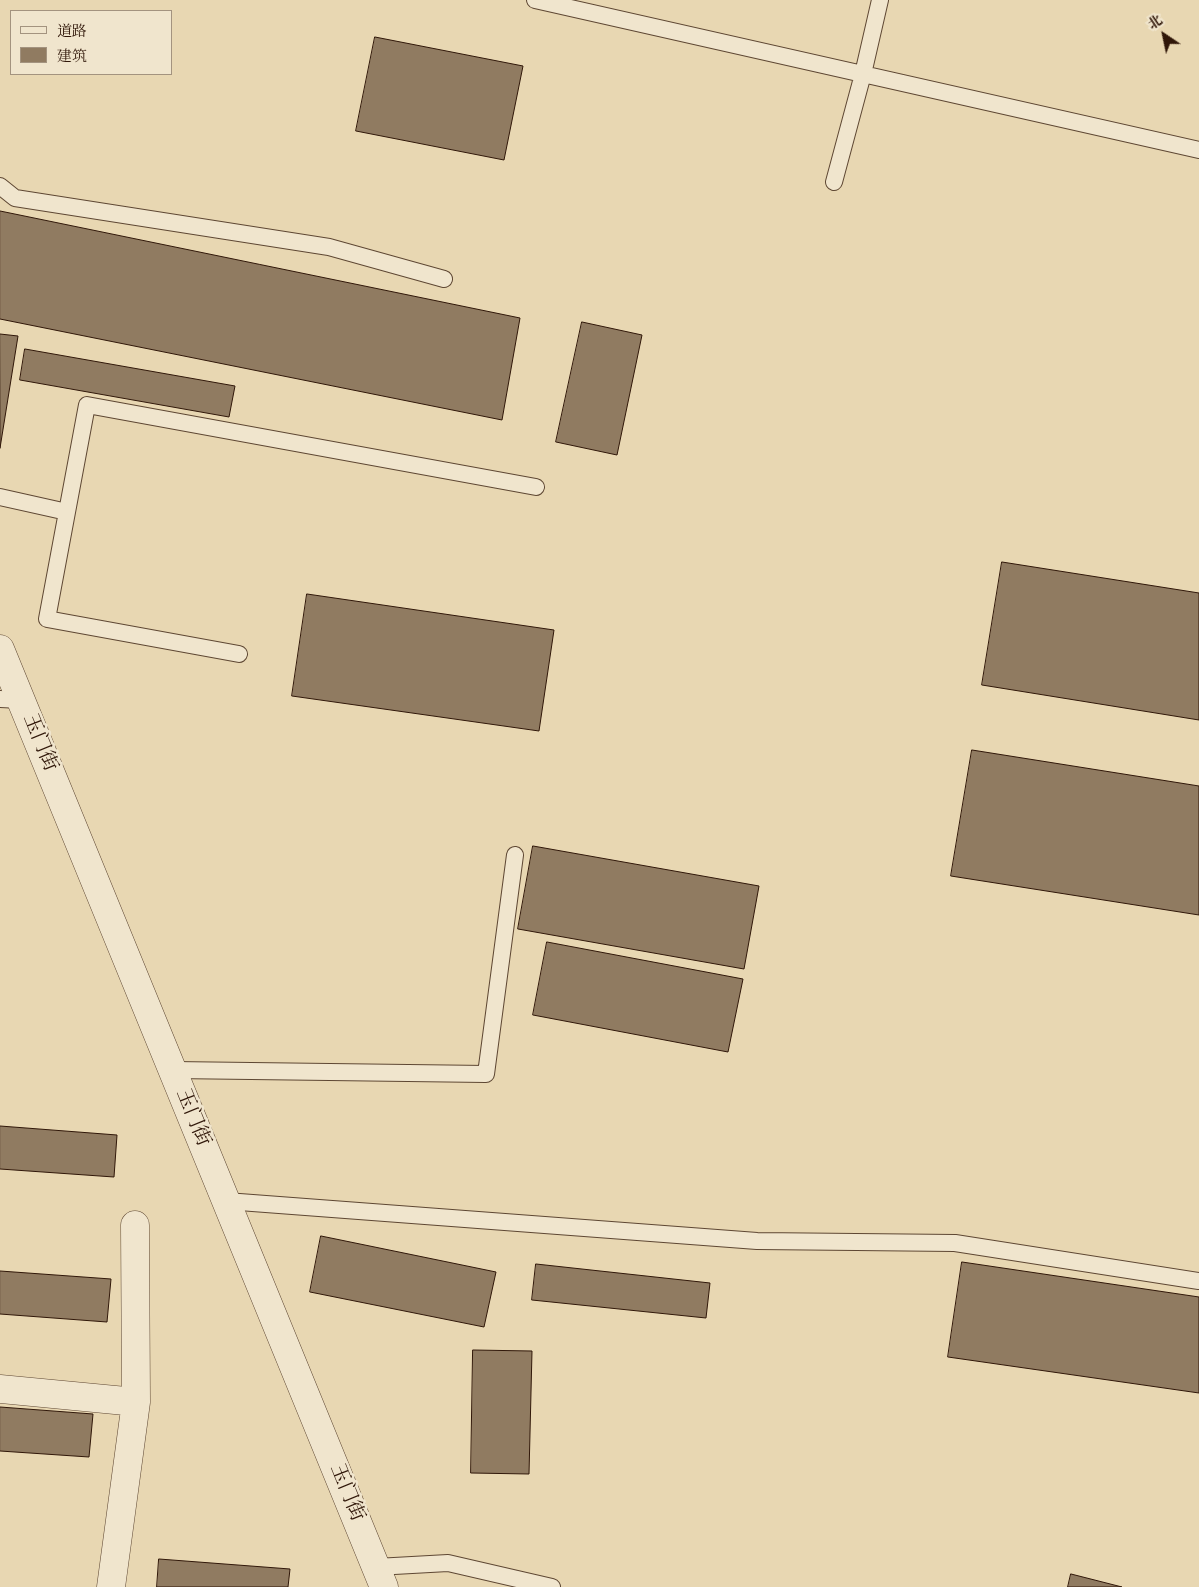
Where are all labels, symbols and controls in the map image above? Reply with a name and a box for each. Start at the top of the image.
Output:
legend [10,10,172,75]
north arrow [1139,10,1189,60]
text: 北 [1145,11,1166,34]
text: 道路 [57,22,87,41]
text: 建筑 [57,47,87,66]
street label: 玉门街 [17,711,61,775]
street label: 玉门街 [170,1086,214,1150]
street label: 玉门街 [324,1461,368,1525]

